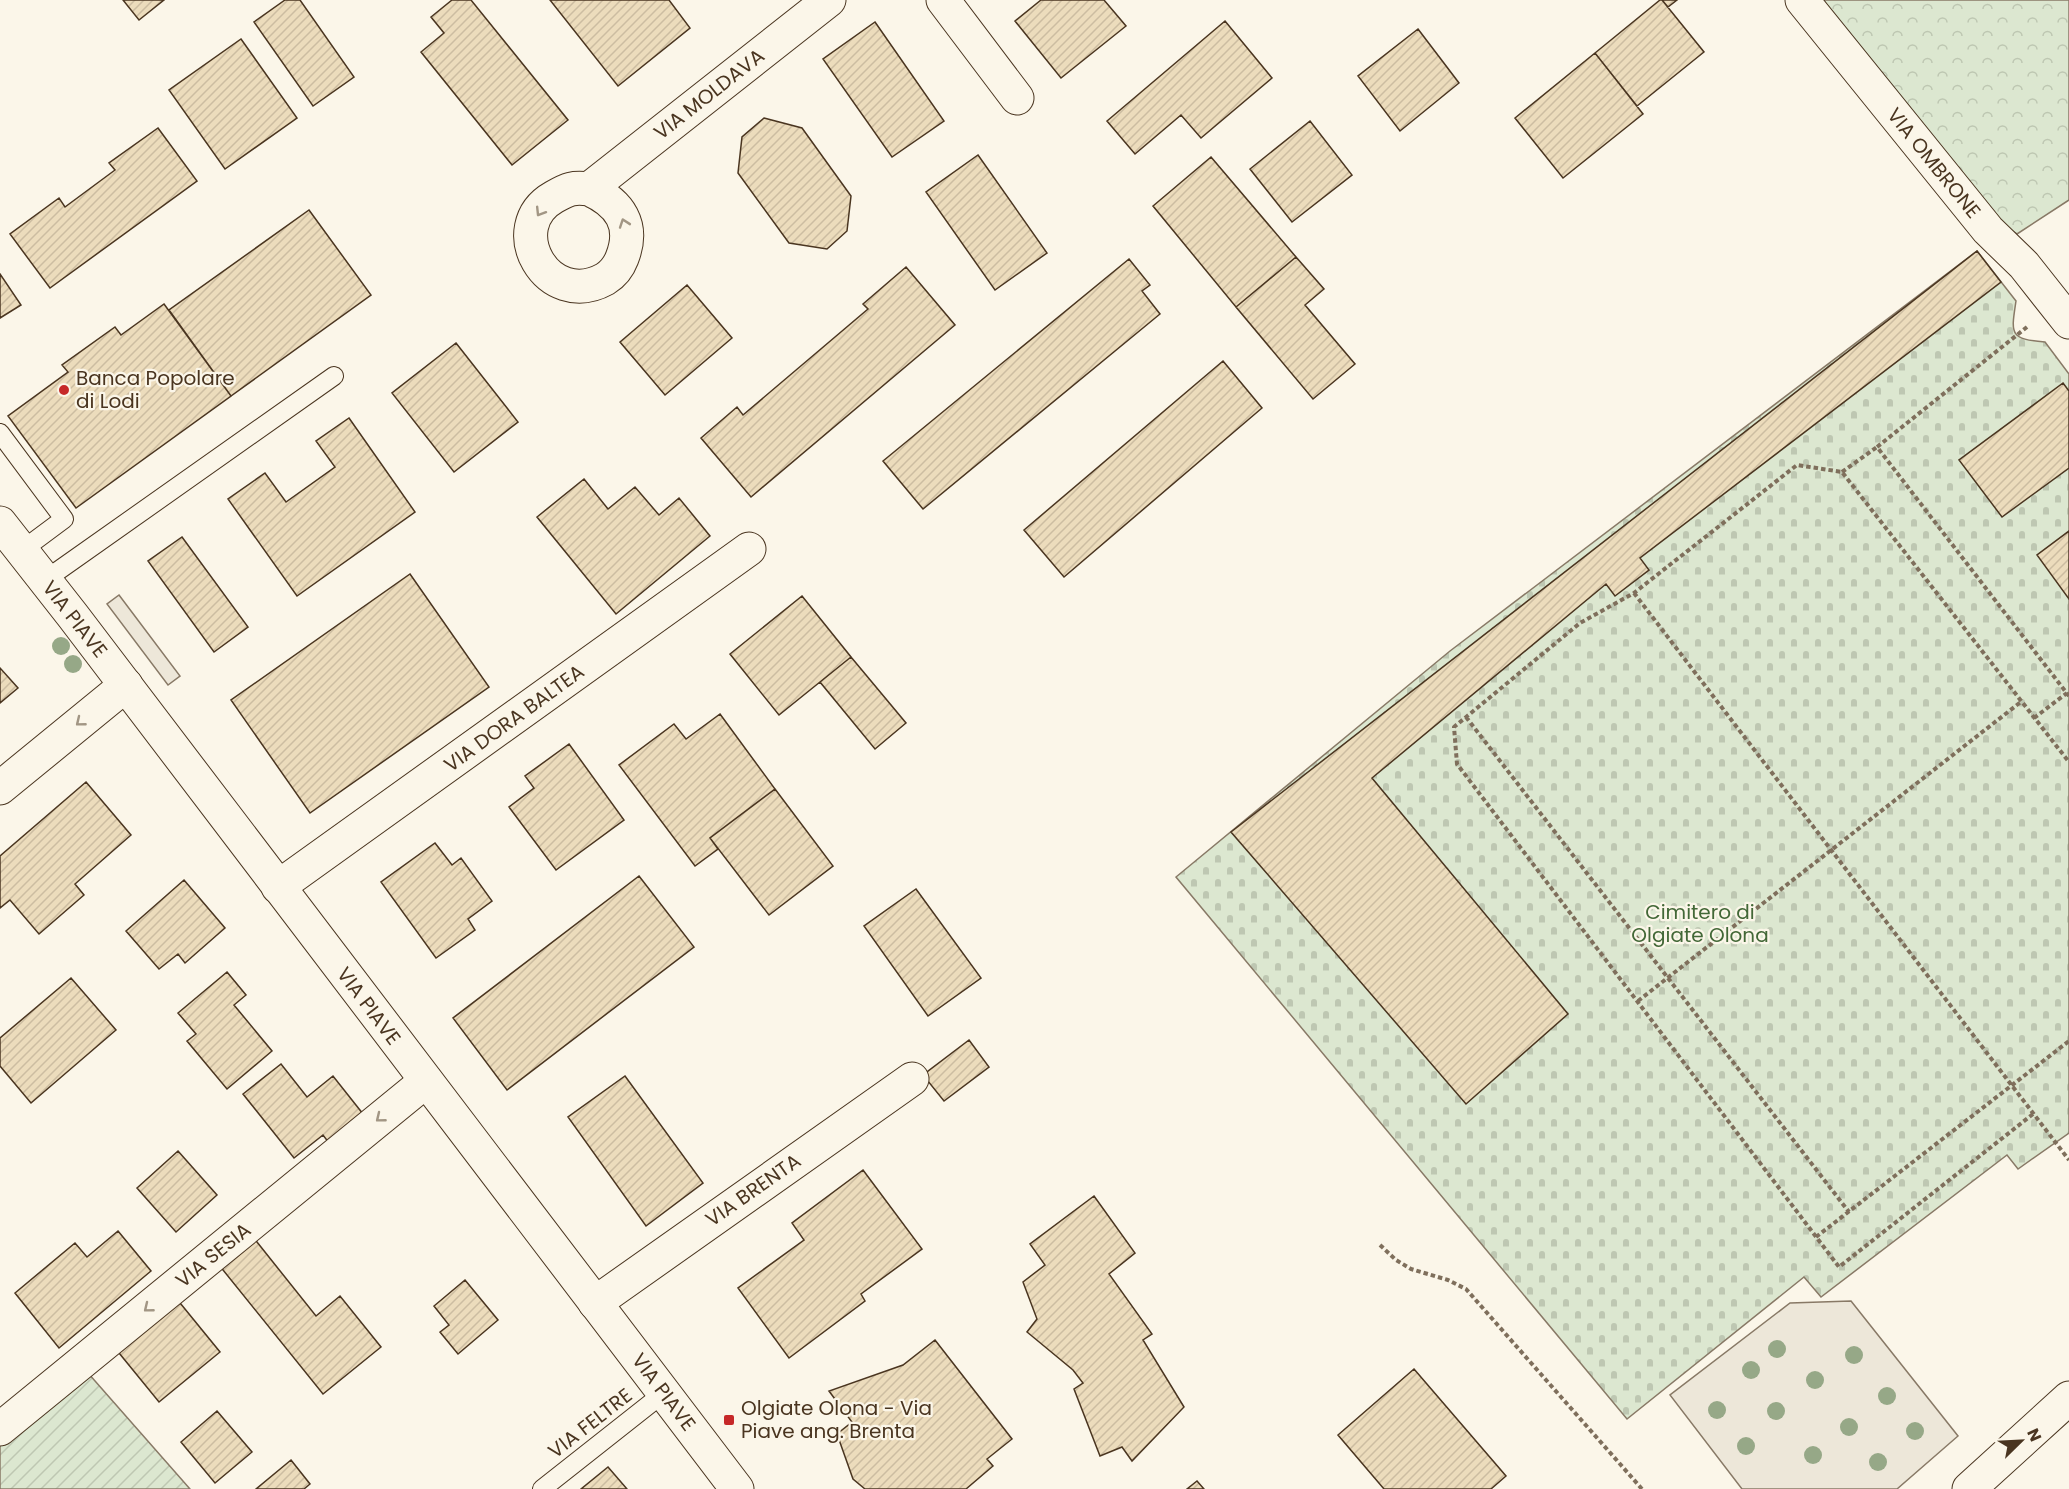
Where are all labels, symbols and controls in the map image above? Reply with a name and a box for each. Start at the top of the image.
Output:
street label: VIA MOLDAVA [648,42,770,146]
street label: VIA OMBRONE [1881,102,1987,224]
one-way arrow [536,205,547,216]
one-way arrow [618,218,631,229]
place label: Banca Popolare di Lodi [76,364,235,415]
marker: Banca Popolare di Lodi [57,383,71,397]
street label: VIA PIAVE [36,575,114,663]
street label: VIA DORA BALTEA [438,658,590,778]
one-way arrow [76,714,87,725]
park label: Cimitero di Olgiate Olona [1631,898,1769,949]
street label: VIA PIAVE [330,961,408,1051]
one-way arrow [376,1111,387,1122]
street label: VIA BRENTA [700,1147,806,1233]
street label: VIA SESIA [169,1216,257,1294]
one-way arrow [144,1301,155,1312]
street label: VIA PIAVE [625,1347,703,1437]
street label: VIA FELTRE [542,1381,638,1465]
place label: Olgiate Olona - Via Piave ang. Brenta [741,1394,932,1445]
north arrow [1991,1411,2051,1471]
marker: Olgiate Olona - Via Piave ang. Brenta [722,1413,736,1427]
text: N [2021,1425,2047,1445]

